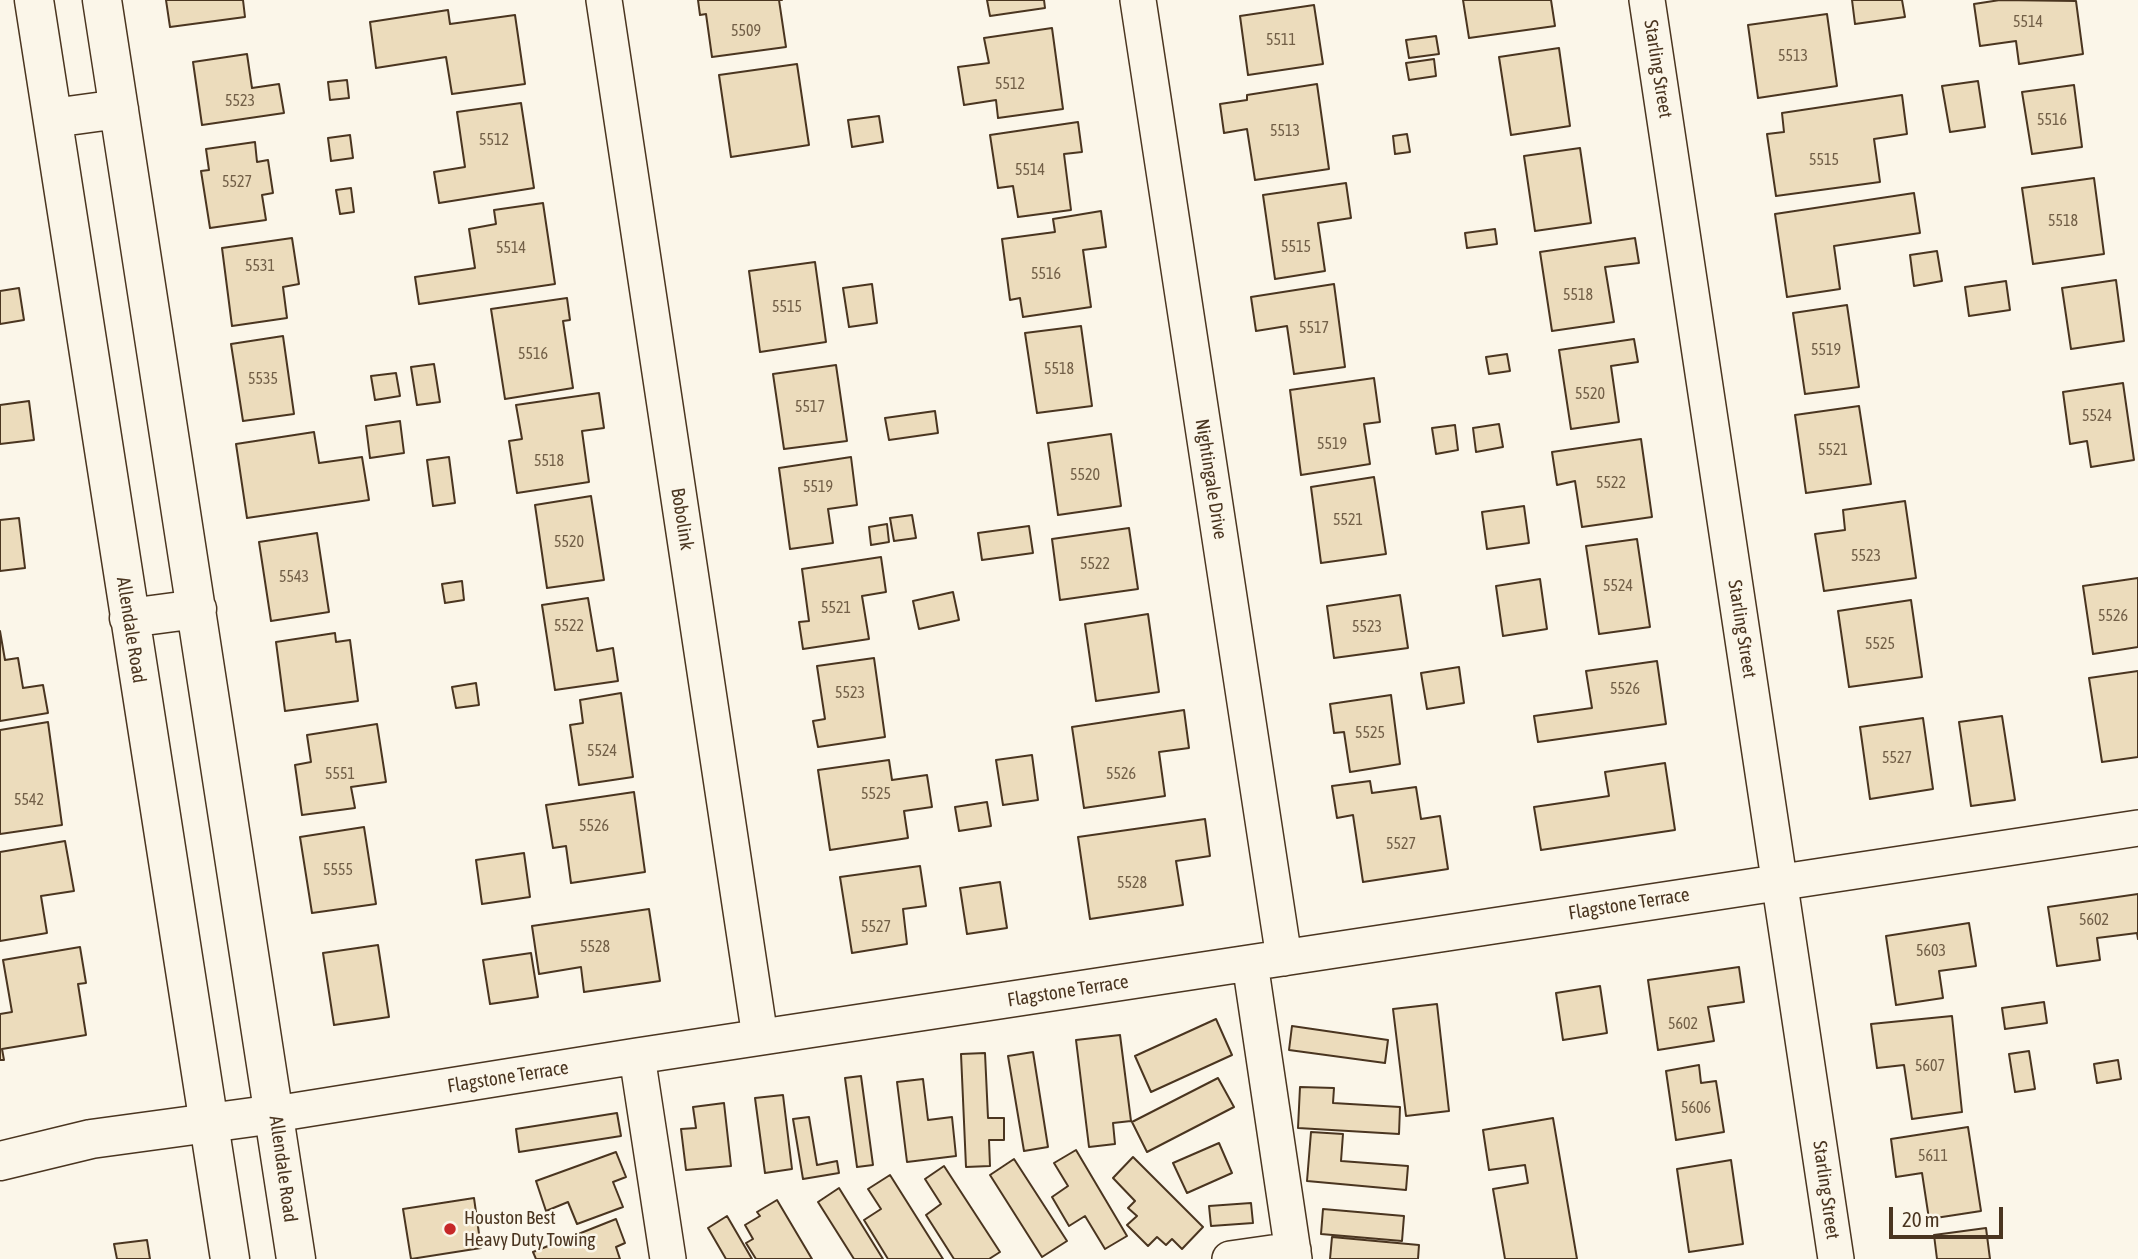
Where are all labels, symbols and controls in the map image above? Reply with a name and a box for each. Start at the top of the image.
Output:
house number: 5514 [2013,12,2043,32]
street label: Starling Street [1639,18,1677,120]
house number: 5509 [731,21,761,41]
house number: 5511 [1266,30,1296,50]
house number: 5513 [1778,46,1808,66]
house number: 5512 [995,74,1025,94]
house number: 5523 [225,91,255,111]
house number: 5516 [2037,110,2067,130]
house number: 5513 [1270,121,1300,141]
house number: 5512 [479,130,509,150]
house number: 5515 [1809,150,1839,170]
house number: 5514 [1015,160,1045,180]
house number: 5527 [222,172,252,192]
house number: 5518 [2048,211,2078,231]
house number: 5515 [1281,237,1311,257]
house number: 5514 [496,238,526,258]
house number: 5531 [245,256,275,276]
house number: 5516 [1031,264,1061,284]
house number: 5518 [1563,285,1593,305]
house number: 5515 [772,297,802,317]
house number: 5517 [1299,318,1329,338]
house number: 5519 [1811,340,1841,360]
house number: 5516 [518,344,548,364]
house number: 5518 [1044,359,1074,379]
house number: 5535 [248,369,278,389]
house number: 5520 [1575,384,1605,404]
house number: 5517 [795,397,825,417]
house number: 5524 [2082,406,2112,426]
street label: Nightingale Drive [1190,417,1232,541]
house number: 5519 [1317,434,1347,454]
house number: 5521 [1818,440,1848,460]
house number: 5518 [534,451,564,471]
house number: 5520 [1070,465,1100,485]
house number: 5522 [1596,473,1626,493]
house number: 5519 [803,477,833,497]
street label: Bobolink [666,486,698,552]
house number: 5521 [1333,510,1363,530]
house number: 5520 [554,532,584,552]
house number: 5523 [1851,546,1881,566]
house number: 5522 [1080,554,1110,574]
house number: 5543 [279,567,309,587]
street label: Allendale Road [111,575,151,685]
house number: 5524 [1603,576,1633,596]
street label: Starling Street [1723,578,1761,680]
house number: 5521 [821,598,851,618]
house number: 5526 [2098,606,2128,626]
house number: 5522 [554,616,584,636]
house number: 5523 [1352,617,1382,637]
house number: 5525 [1865,634,1895,654]
house number: 5526 [1610,679,1640,699]
house number: 5523 [835,683,865,703]
house number: 5525 [1355,723,1385,743]
house number: 5524 [587,741,617,761]
house number: 5527 [1882,748,1912,768]
house number: 5551 [325,764,355,784]
house number: 5526 [1106,764,1136,784]
house number: 5525 [861,784,891,804]
house number: 5542 [14,790,44,810]
house number: 5526 [579,816,609,836]
house number: 5527 [1386,834,1416,854]
house number: 5555 [323,860,353,880]
house number: 5528 [1117,873,1147,893]
street label: Flagstone Terrace [1567,883,1691,925]
house number: 5602 [2079,910,2109,930]
house number: 5527 [861,917,891,937]
house number: 5528 [580,937,610,957]
house number: 5603 [1916,941,1946,961]
street label: Flagstone Terrace [1006,970,1130,1012]
house number: 5602 [1668,1014,1698,1034]
street label: Flagstone Terrace [446,1056,570,1098]
house number: 5607 [1915,1056,1945,1076]
house number: 5606 [1681,1098,1711,1118]
street label: Allendale Road [264,1114,302,1224]
street label: Starling Street [1808,1139,1844,1241]
house number: 5611 [1918,1146,1948,1166]
scale bar [1893,1192,2007,1236]
place label: Houston Best Heavy Duty Towing [464,1207,596,1251]
text: 20 m [1902,1207,1940,1231]
marker: Houston Best Heavy Duty Towing [442,1221,458,1237]

